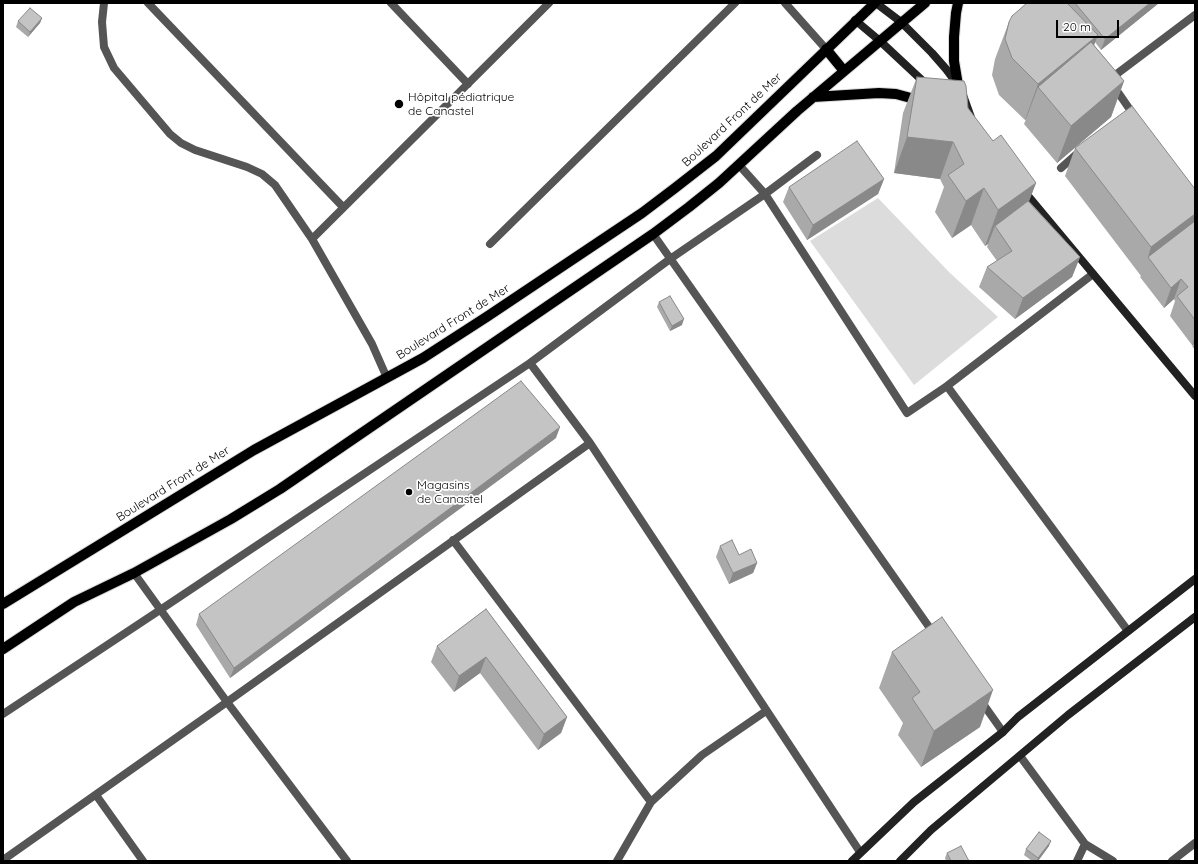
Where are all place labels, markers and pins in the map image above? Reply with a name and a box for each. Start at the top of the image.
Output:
place label: Hôpital pédiatrique de Canastel [408,90,514,118]
marker: Hôpital pédiatrique de Canastel [393,98,405,110]
place label: Magasins de Canastel [417,478,483,506]
marker: Magasins de Canastel [404,487,414,497]

